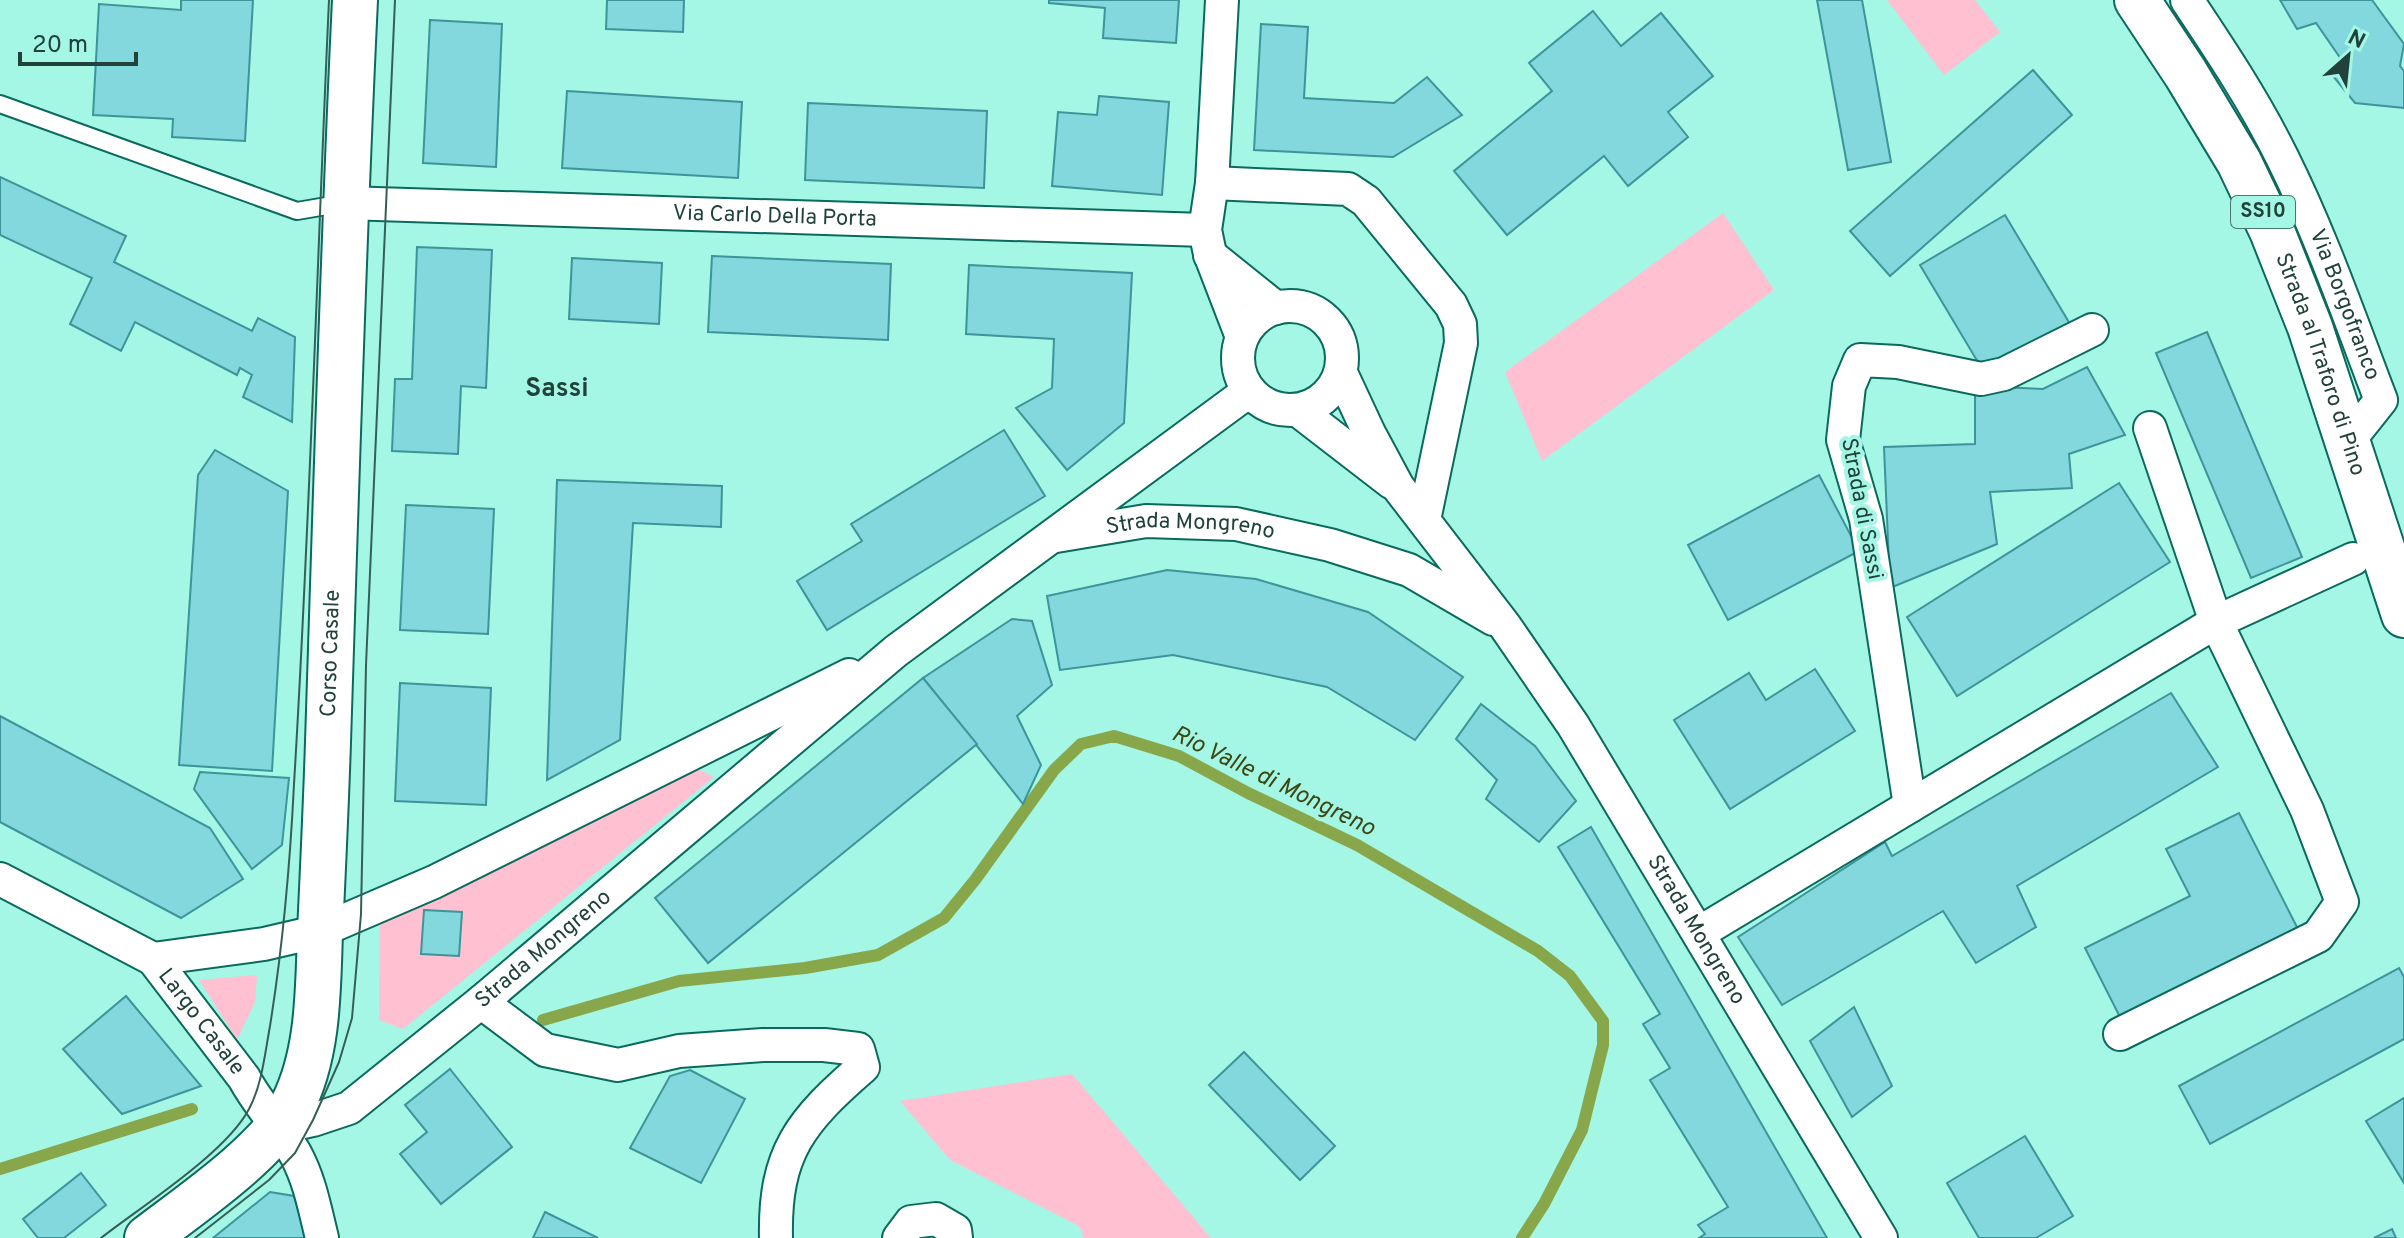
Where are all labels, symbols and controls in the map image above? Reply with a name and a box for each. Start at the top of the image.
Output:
scale bar [20,16,136,66]
north arrow [2308,16,2388,96]
text: N [2343,25,2369,56]
text: 20 m [32,31,88,61]
road number: SS10 [2231,196,2295,228]
street label: Via Carlo Della Porta [672,200,877,233]
street label: Via Borgofranco [2303,225,2386,384]
street label: Strada al Traforo di Pino [2269,249,2371,479]
district label: Sassi [525,373,589,406]
street label: Strada di Sassi [1834,436,1888,582]
street label: Strada Mongreno [1104,508,1278,546]
street label: Corso Casale [315,589,346,718]
water label: Rio Valle di Mongreno [1166,720,1380,844]
street label: Strada Mongreno [1641,850,1751,1010]
street label: Strada Mongreno [470,884,617,1014]
street label: Largo Casale [152,963,251,1081]

